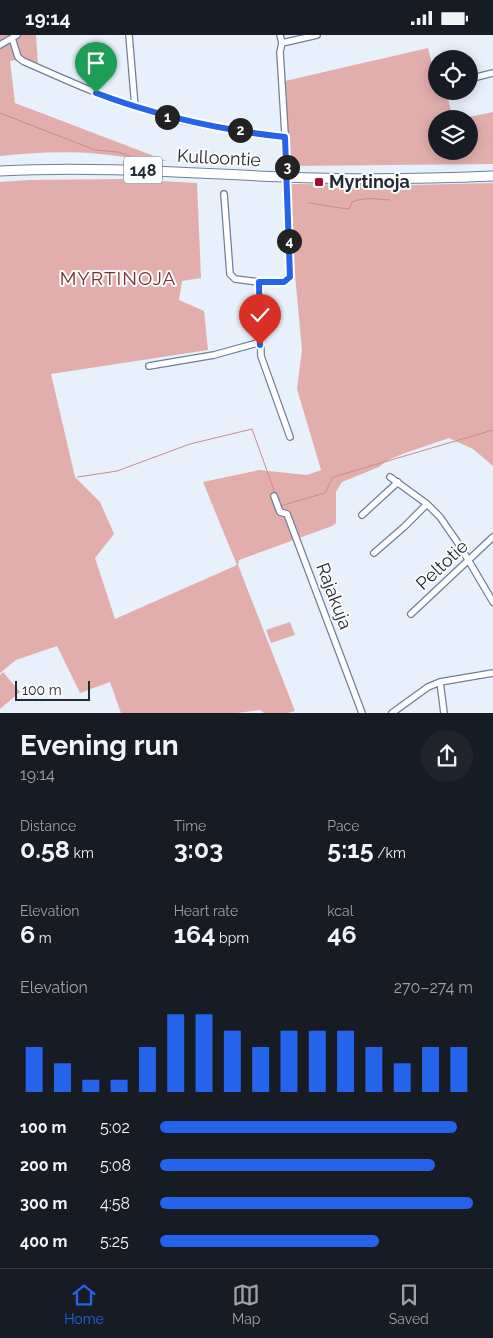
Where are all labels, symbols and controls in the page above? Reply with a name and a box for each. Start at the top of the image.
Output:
text: 19:14 [25,7,71,29]
pin [75,42,117,93]
icon: arrive [82,49,110,77]
map controls [428,50,478,160]
button: locate [428,50,478,100]
pin: 1 [154,105,180,129]
text: 1 [164,109,171,125]
button: layers [428,110,478,160]
pin: 2 [228,117,252,143]
text: 2 [237,122,244,138]
street label: Kulloontie [176,145,262,170]
pin: 3 [274,155,300,179]
road number: 148 [124,157,162,183]
text: 3 [284,159,291,175]
place label: Myrtinoja [329,171,410,192]
marker: Myrtinoja [313,176,325,188]
pin: 4 [276,229,302,253]
text: 4 [286,233,294,249]
district label: MYRTINOJA [60,267,176,289]
pin [239,294,281,345]
icon: check [246,301,274,329]
street label: Peltotie [411,535,472,594]
street label: Rajakuja [312,560,357,632]
scale bar [15,678,90,701]
text: 100 m [22,682,62,698]
text: Evening run [20,729,179,762]
button: share [421,730,473,782]
text: 19:14 [20,765,55,784]
text: Distance [20,818,76,834]
text: Time [174,818,206,834]
text: Pace [327,818,359,834]
text: 0.58 [20,834,70,864]
text: 3:03 [174,834,223,864]
text: 5:15 [327,834,374,864]
text: km [70,845,94,861]
text: /km [374,845,406,861]
text: Elevation [20,903,79,919]
text: Heart rate [174,903,238,919]
text: kcal [327,903,354,919]
text: 6 [20,919,35,949]
text: 164 [174,919,215,949]
text: 46 [327,919,357,949]
text: m [35,930,52,946]
text: bpm [215,930,249,946]
text: Elevation [20,978,88,997]
text: 270–274 m [394,978,473,997]
text: 100 m [20,1118,66,1137]
text: 5:02 [100,1118,130,1137]
text: 200 m [20,1156,67,1175]
text: 5:08 [100,1156,131,1175]
text: 300 m [20,1194,67,1213]
text: 4:58 [100,1194,130,1213]
text: 400 m [20,1232,68,1251]
text: 5:25 [100,1232,129,1251]
tab: Home [64,1281,104,1327]
tab: Map [232,1281,261,1327]
tab: Saved [389,1281,429,1327]

